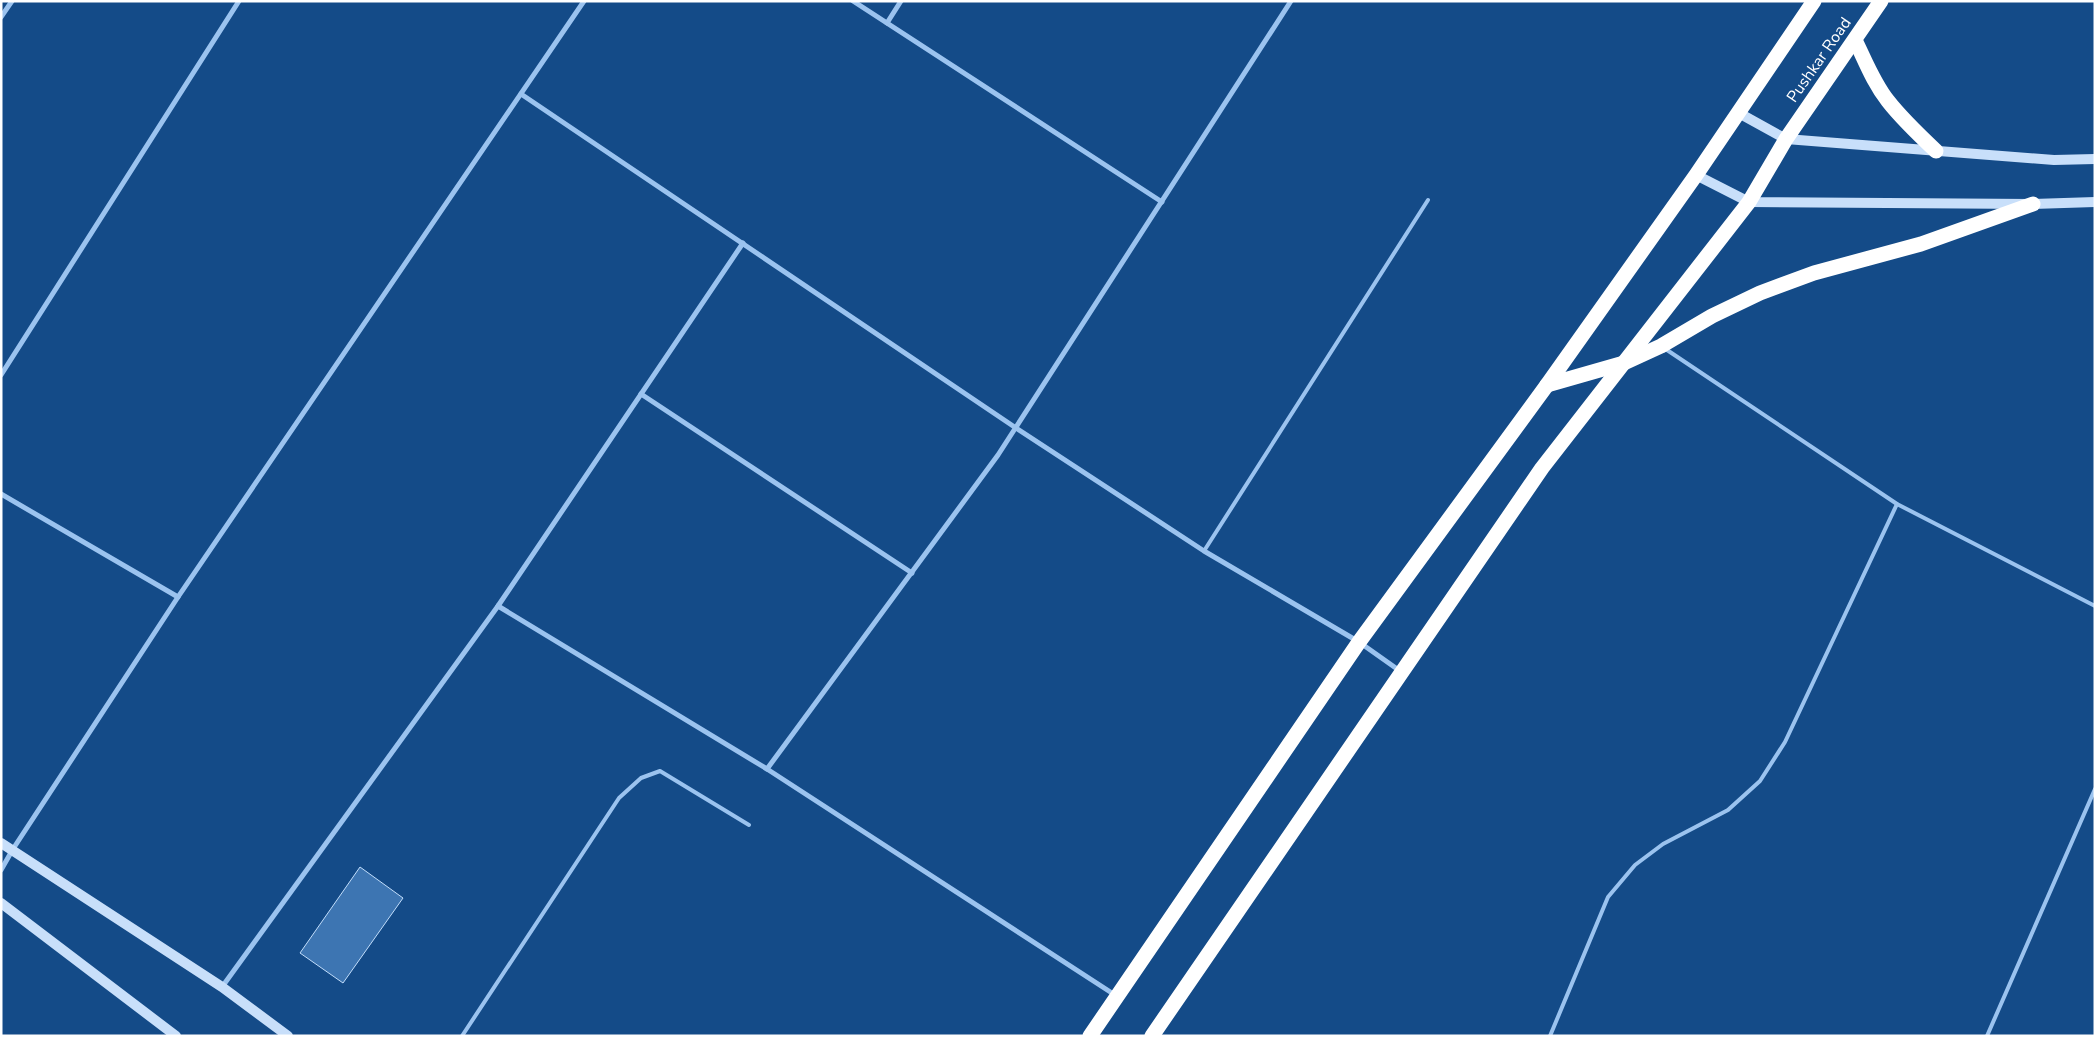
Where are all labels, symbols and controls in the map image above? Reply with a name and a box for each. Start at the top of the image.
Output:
street label: Pushkar Road [1782,13,1856,107]

